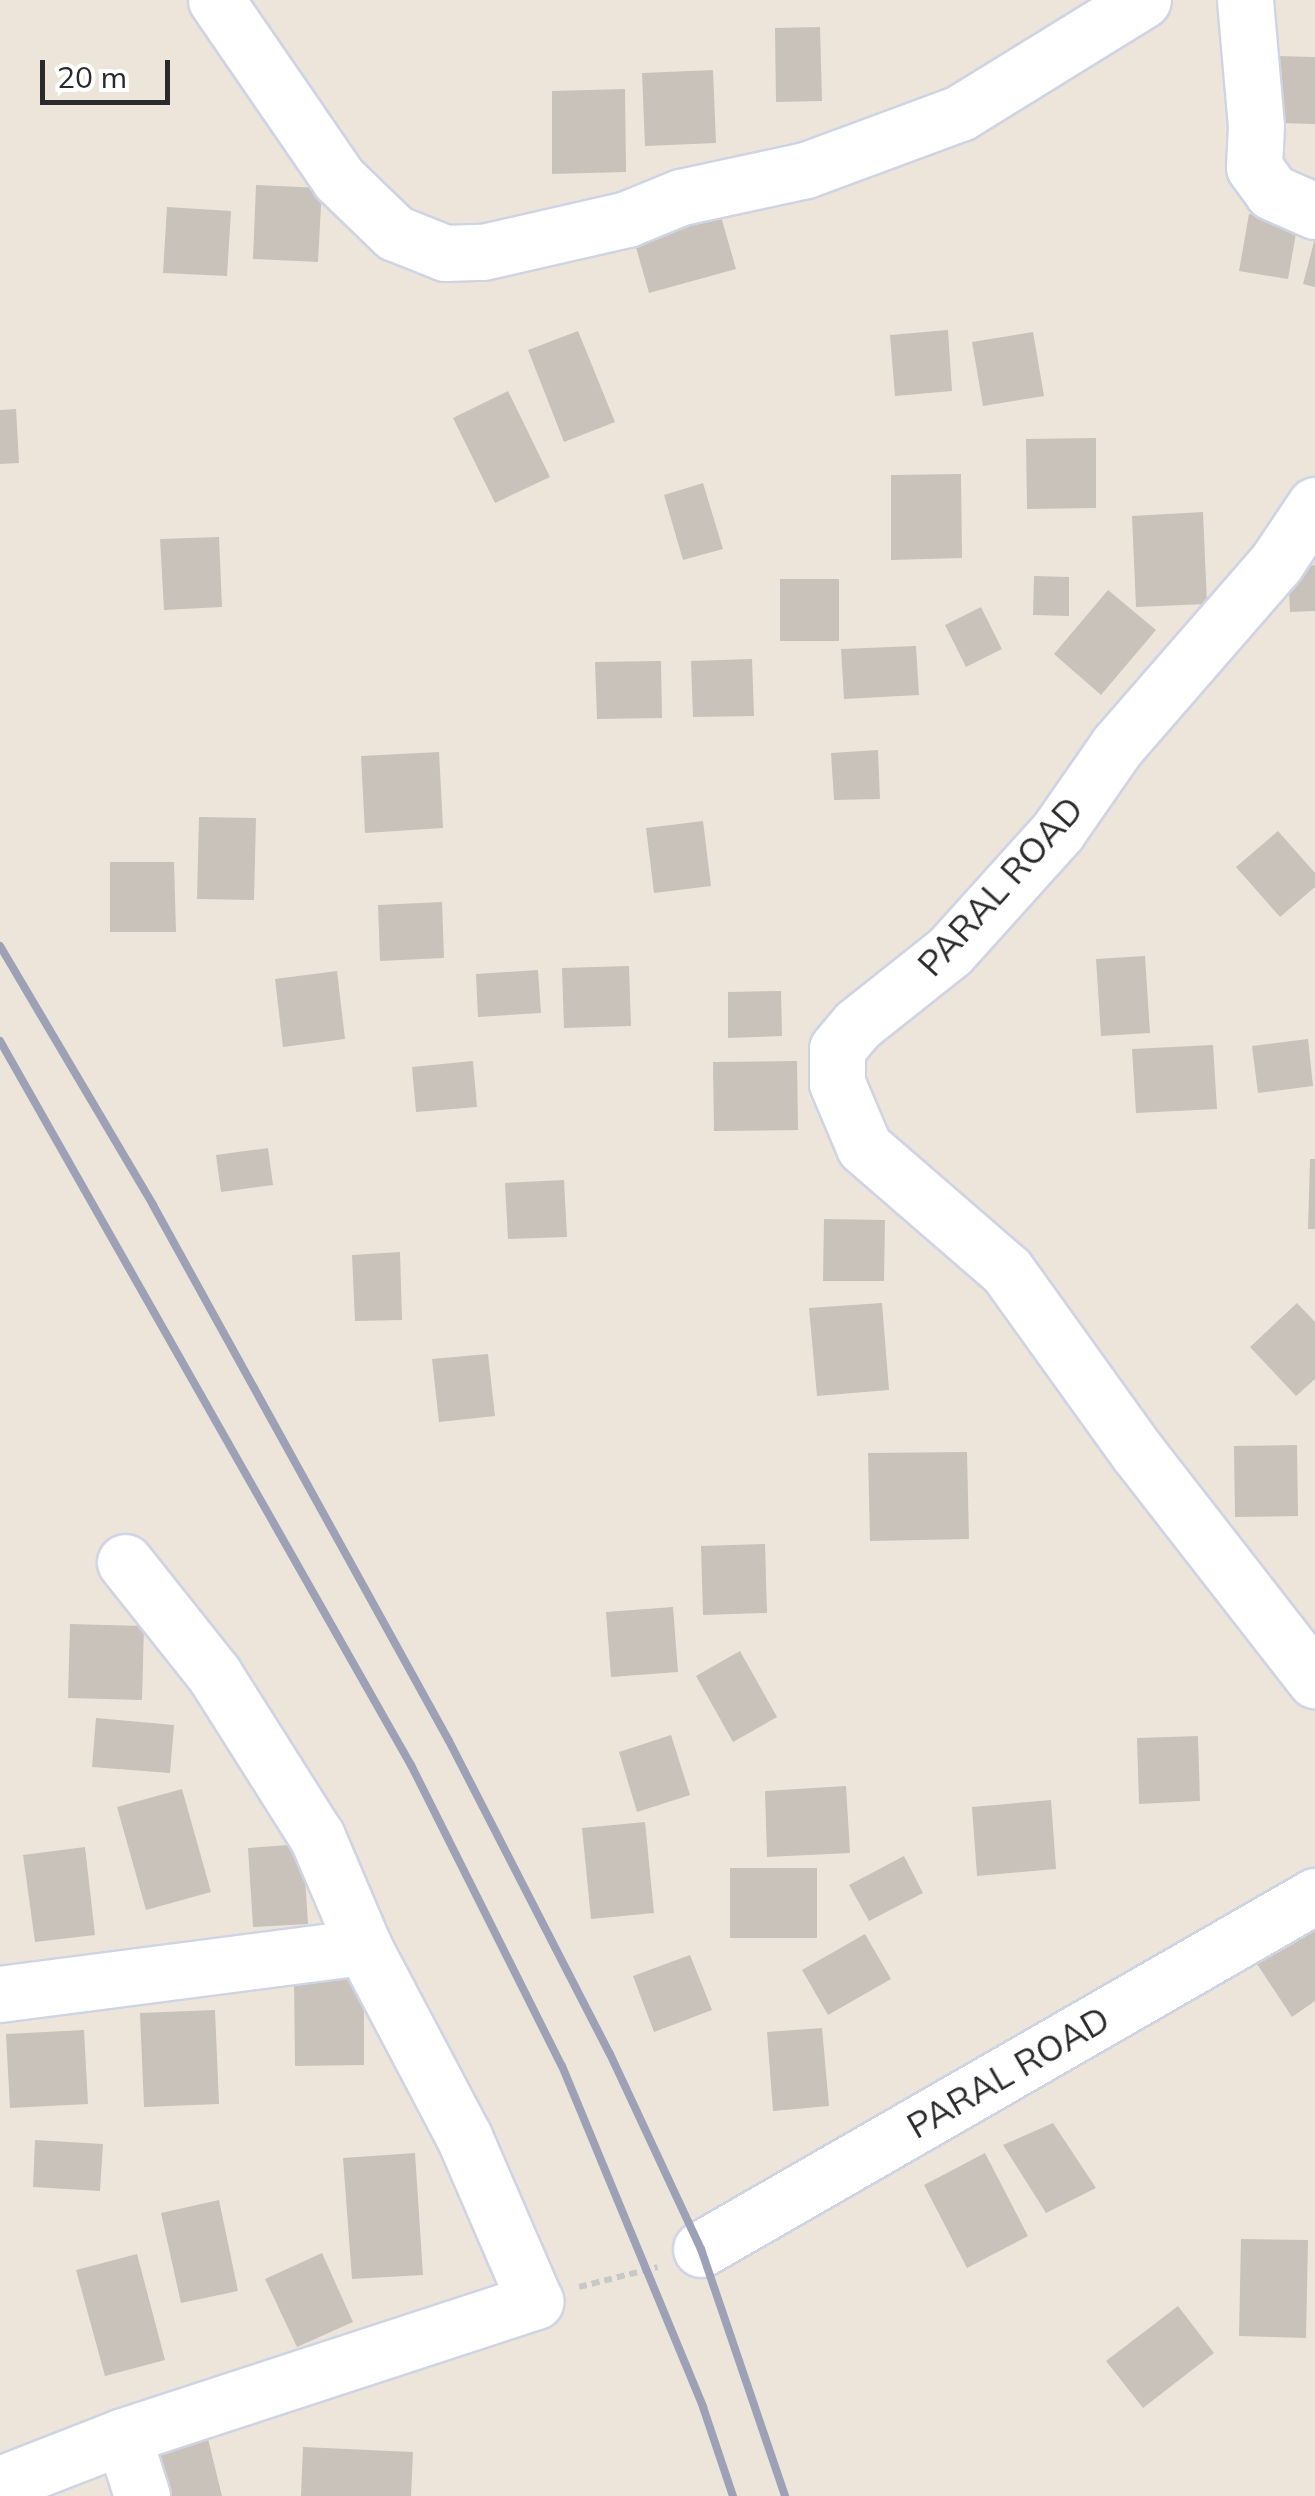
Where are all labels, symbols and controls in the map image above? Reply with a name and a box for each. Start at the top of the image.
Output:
scale bar [45,40,175,102]
text: 20 m [57,58,127,96]
street label: PARAL ROAD [909,788,1091,984]
street label: PARAL ROAD [900,1997,1116,2147]

